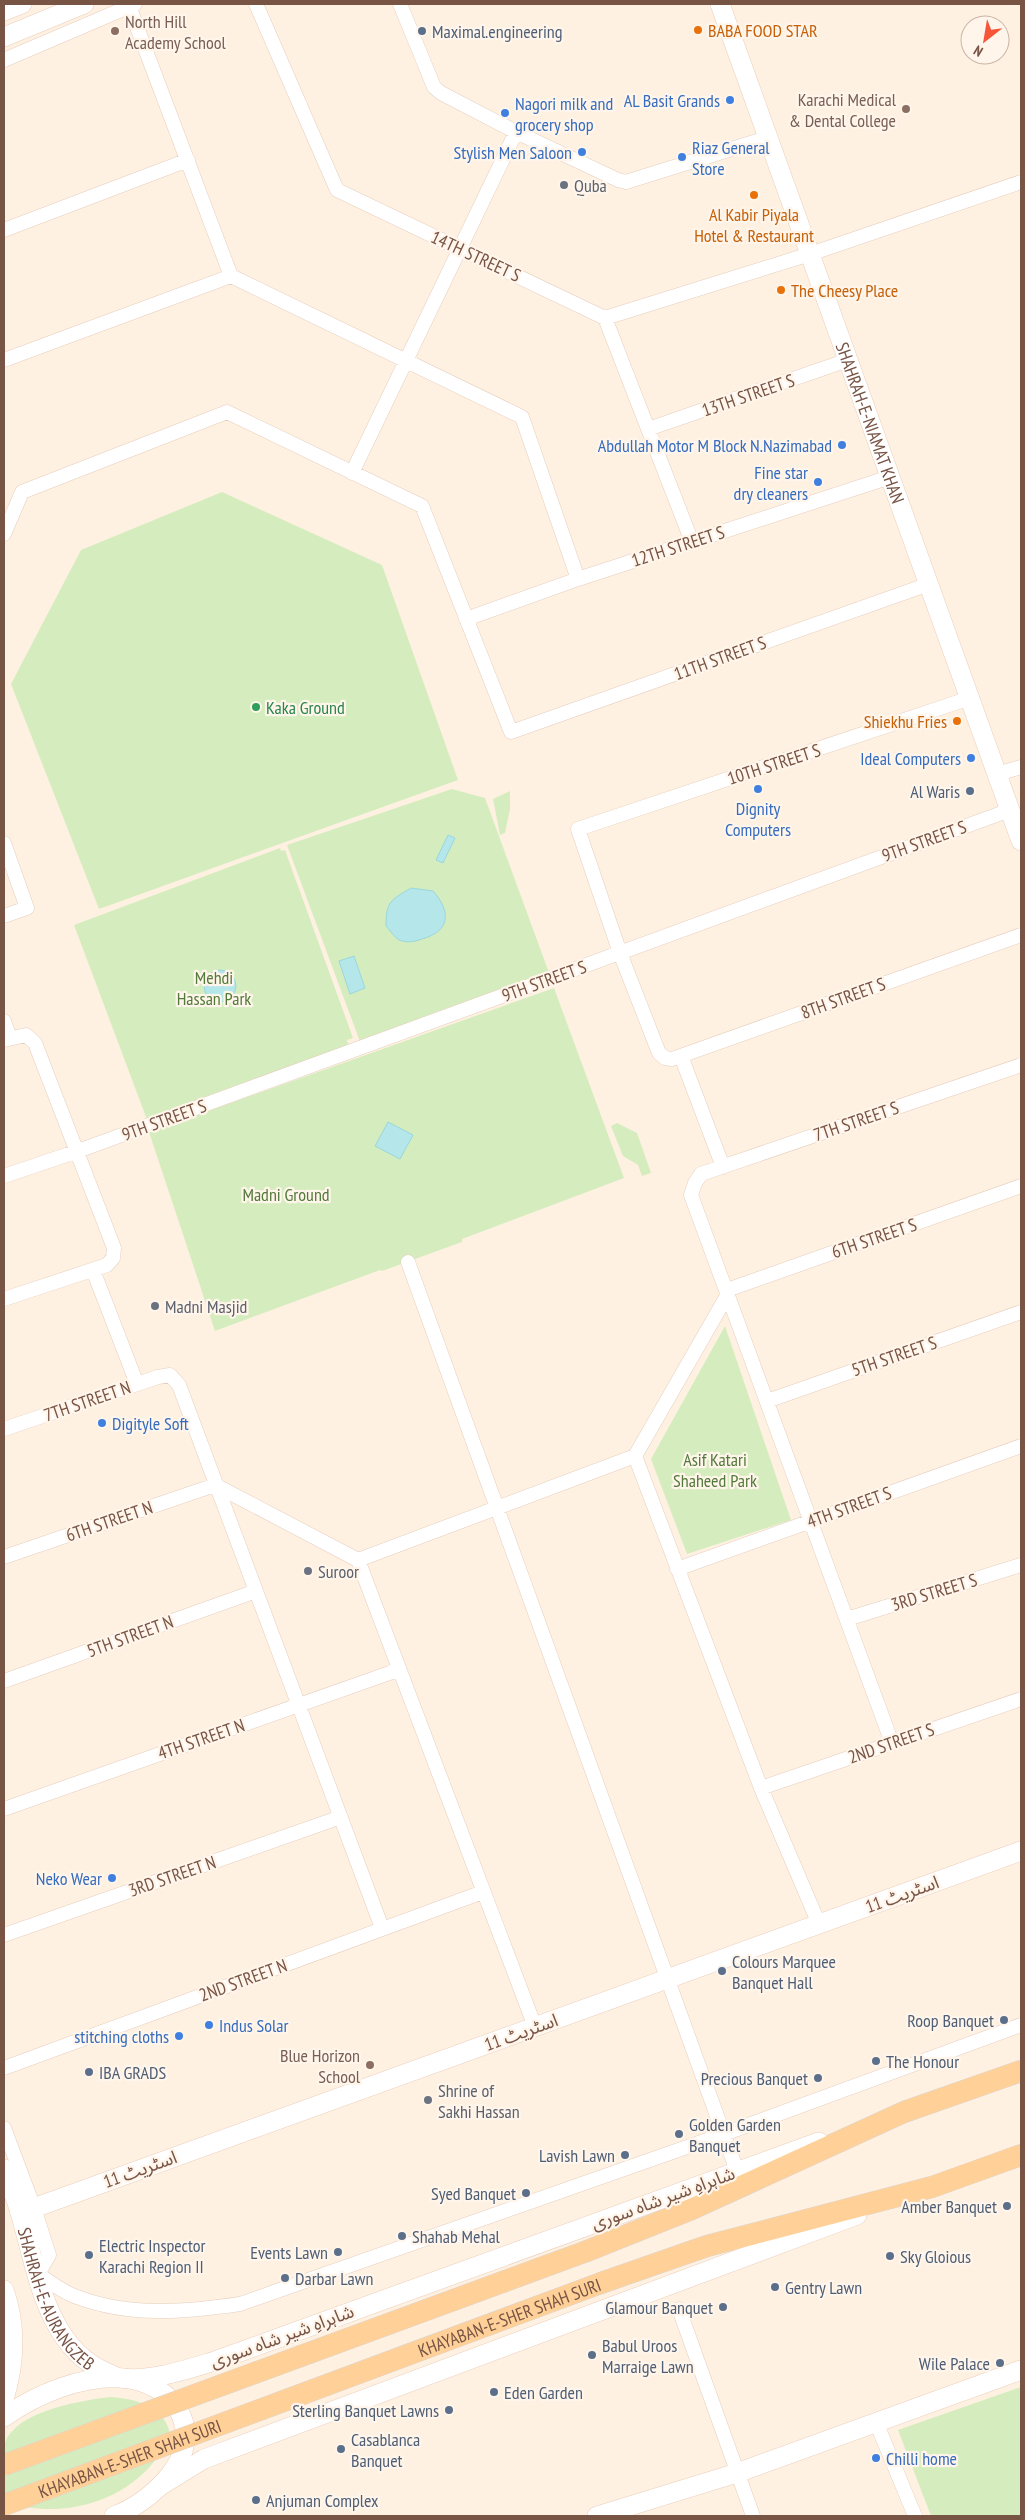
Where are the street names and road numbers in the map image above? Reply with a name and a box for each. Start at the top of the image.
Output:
street label: 14TH STREET S [427,225,525,287]
street label: SHAHRAH-E-NIAMAT KHAN [831,339,910,506]
street label: 13TH STREET S [699,368,798,422]
street label: 12TH STREET S [629,520,728,572]
street label: 11TH STREET S [671,631,770,685]
street label: 10TH STREET S [725,738,824,790]
street label: 9TH STREET S [879,815,970,867]
street label: 9TH STREET S [499,955,590,1007]
street label: 8TH STREET S [798,972,889,1024]
street label: 9TH STREET S [119,1094,210,1146]
street label: 7TH STREET S [810,1096,902,1146]
street label: 6TH STREET S [828,1213,920,1263]
street label: 5TH STREET S [848,1331,940,1381]
street label: 7TH STREET N [41,1375,133,1427]
street label: 4TH STREET S [804,1481,895,1533]
street label: 6TH STREET N [63,1495,155,1547]
street label: 3RD STREET S [888,1568,980,1616]
street label: 5TH STREET N [84,1610,176,1662]
street label: 4TH STREET N [155,1713,247,1765]
street label: 2ND STREET S [845,1717,938,1769]
street label: 3RD STREET N [125,1850,219,1902]
street label: اسٹریٹ 11 [862,1870,942,1918]
street label: 2ND STREET N [196,1953,290,2007]
street label: اسٹریٹ 11 [481,2008,561,2056]
street label: اسٹریٹ 11 [100,2145,180,2193]
street label: شاہراہِ شیر شاہ سوری [588,2161,738,2235]
street label: SHAHRAH-E-AURANGZEB [13,2225,99,2375]
street label: KHAYABAN-E-SHER SHAH SURI [415,2273,604,2362]
street label: شاہراہِ شیر شاہ سوری [207,2299,357,2373]
street label: KHAYABAN-E-SHER SHAH SURI [35,2414,224,2503]

